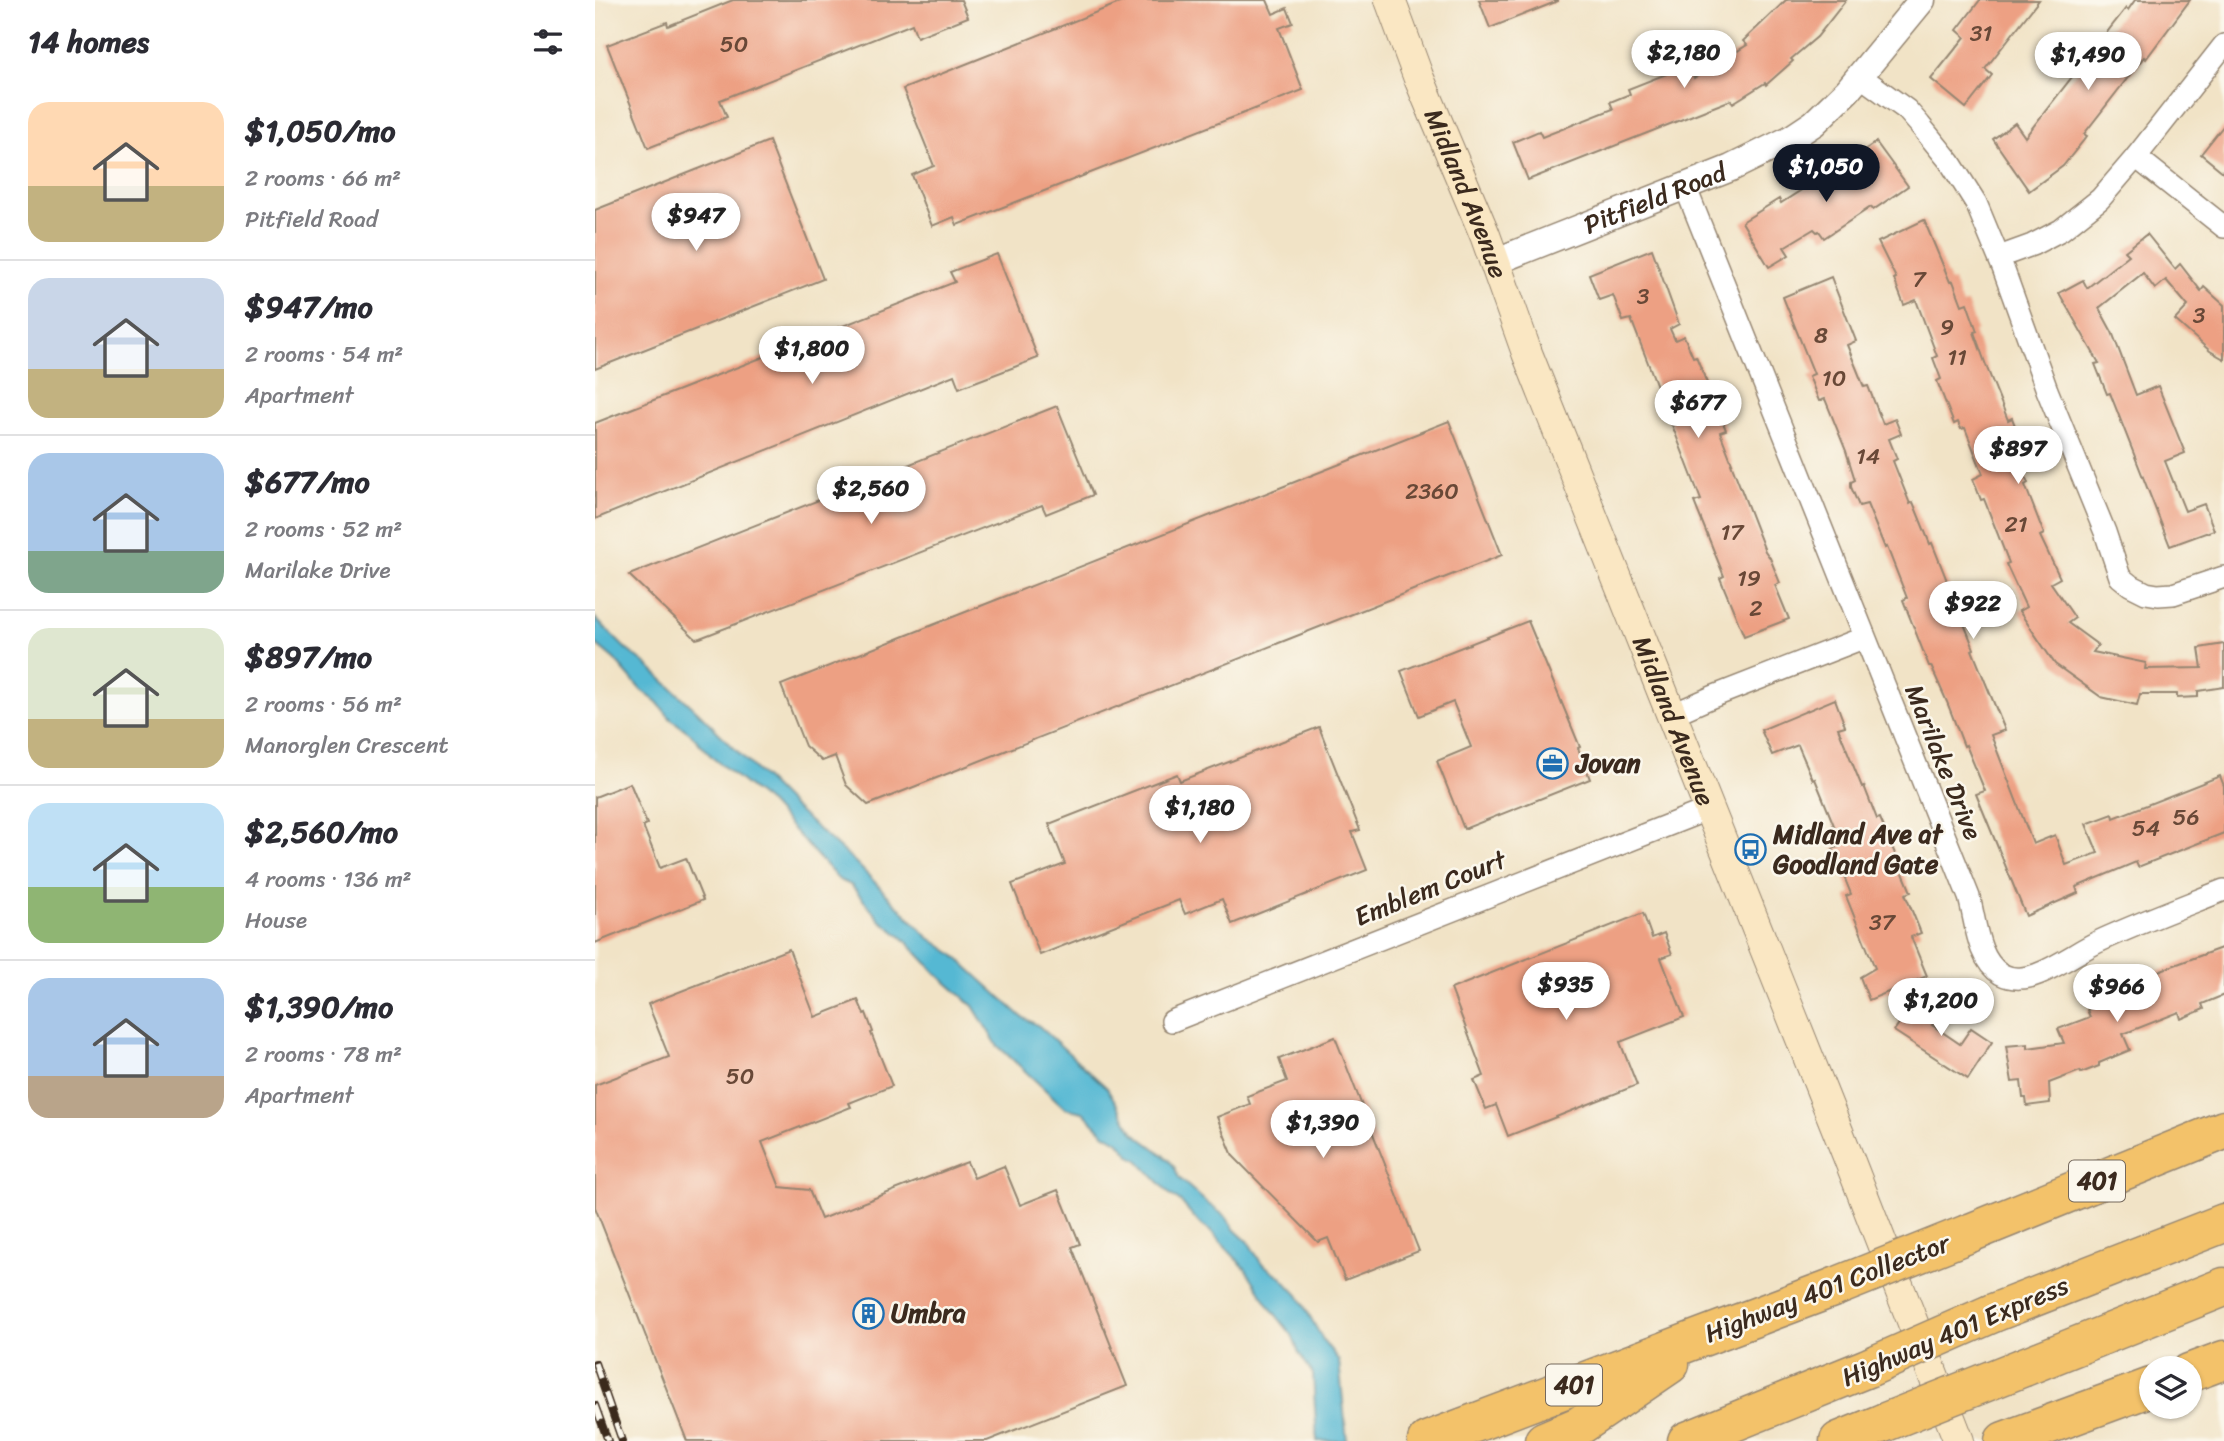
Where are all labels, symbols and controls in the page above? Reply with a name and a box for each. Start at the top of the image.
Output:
house number: 31 [1970,13,1992,54]
text: 14 homes [28,15,149,69]
icon: filters [529,23,567,61]
house number: 50 [720,24,748,65]
pin: $2,180 [1627,31,1741,90]
text: $2,180 [1647,32,1721,73]
pin: $1,490 [2031,32,2145,92]
text: $1,490 [2051,34,2125,75]
street label: Midland Avenue [1411,101,1522,285]
text: $1,050/mo [245,104,396,158]
icon: home [84,130,168,214]
pin: $1,050 [1769,144,1883,204]
text: $1,050 [1789,146,1863,187]
street label: Pitfield Road [1576,148,1735,247]
text: 2 rooms · 66 m² [245,158,401,199]
pin: $947 [655,194,737,253]
text: $947 [667,195,725,236]
text: Pitfield Road [245,199,378,240]
house number: 7 [1912,259,1927,300]
house number: 3 [1637,276,1650,317]
text: $947/mo [245,280,373,334]
house number: 3 [2193,295,2206,336]
icon: home [84,306,168,390]
house number: 9 [1940,307,1954,348]
house number: 8 [1814,315,1828,356]
pin: $1,800 [755,326,869,386]
text: $1,800 [775,328,849,369]
text: 2 rooms · 54 m² [245,334,403,375]
house number: 11 [1947,337,1967,378]
house number: 10 [1822,358,1846,399]
text: Apartment [245,375,354,416]
pin: $677 [1657,380,1739,440]
text: $677 [1671,382,1725,423]
pin: $897 [1977,426,2059,486]
text: $897 [1990,428,2046,469]
house number: 14 [1856,436,1880,477]
text: $677/mo [245,455,370,509]
pin: $2,560 [814,466,928,526]
text: $2,560 [833,468,909,509]
house number: 2360 [1405,471,1459,512]
icon: home [84,481,168,565]
house number: 21 [2004,504,2028,545]
text: 2 rooms · 52 m² [245,509,402,550]
house number: 17 [1721,512,1745,553]
text: Marilake Drive [245,550,391,591]
house number: 19 [1737,558,1761,599]
pin: $922 [1932,582,2014,641]
text: $922 [1945,583,2001,624]
house number: 2 [1749,588,1763,629]
street label: Midland Avenue [1619,629,1729,813]
text: $897/mo [245,630,372,684]
icon: home [84,656,168,740]
street label: Marilake Drive [1892,677,1996,847]
text: 2 rooms · 56 m² [245,684,402,725]
text: Manorglen Crescent [245,725,448,766]
place label: Jovan [1574,740,1641,786]
office icon: Jovan [1536,746,1570,780]
pin: $1,180 [1143,786,1257,845]
text: $1,180 [1165,787,1235,828]
house number: 56 [2172,797,2200,838]
text: $2,560/mo [245,805,398,859]
house number: 54 [2132,808,2160,849]
place label: Midland Ave at Goodland Gate [1772,811,1944,887]
icon: home [84,831,168,915]
bus stop icon: Midland Ave at Goodland Gate [1733,832,1767,866]
street label: Emblem Court [1347,836,1514,939]
text: 4 rooms · 136 m² [245,859,412,900]
text: House [245,900,307,941]
house number: 37 [1869,902,1897,943]
pin: $935 [1525,962,1607,1022]
text: $935 [1538,964,1594,1005]
pin: $966 [2076,964,2158,1024]
text: $966 [2089,966,2145,1007]
pin: $1,200 [1884,978,1998,1038]
text: $1,390/mo [245,980,393,1034]
text: $1,200 [1904,980,1978,1021]
icon: home [84,1006,168,1090]
text: 2 rooms · 78 m² [245,1034,402,1075]
house number: 50 [726,1056,754,1097]
text: Apartment [245,1075,354,1116]
pin: $1,390 [1266,1100,1380,1160]
text: $1,390 [1287,1102,1359,1143]
road number: 401 [2069,1161,2125,1202]
street label: Highway 401 Collector [1698,1220,1958,1356]
street label: Highway 401 Express [1834,1262,2076,1400]
place label: Umbra [891,1290,966,1336]
building icon: Umbra [851,1296,885,1330]
map controls [2139,1356,2202,1419]
button: layers [2139,1356,2202,1419]
road number: 401 [1546,1364,1602,1406]

